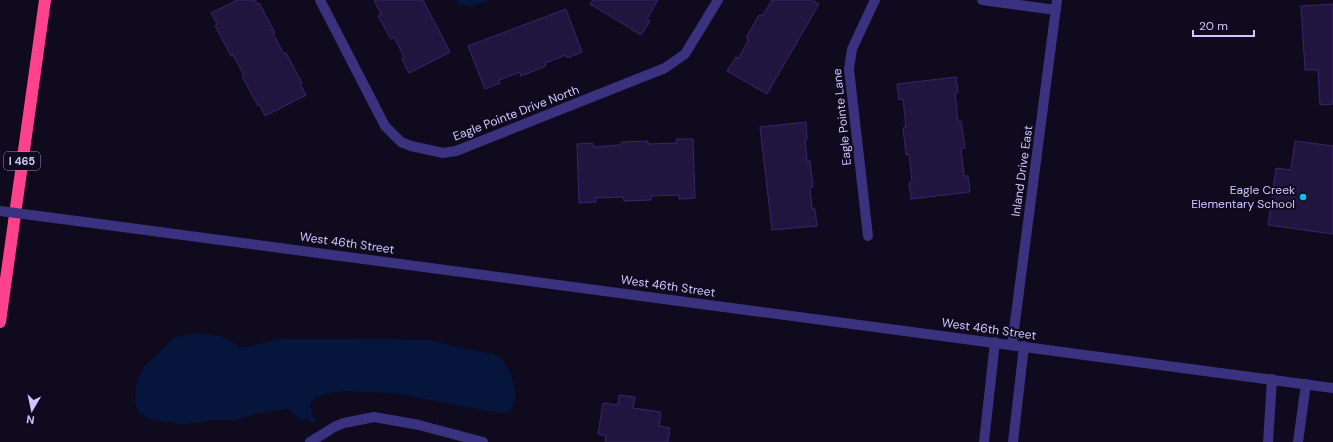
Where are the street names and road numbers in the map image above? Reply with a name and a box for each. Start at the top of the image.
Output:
street label: Eagle Pointe Lane [829,68,855,166]
street label: Eagle Pointe Drive North [451,82,581,144]
street label: Inland Drive East [1008,124,1036,218]
road number: I 465 [4,152,40,170]
street label: West 46th Street [299,228,395,258]
street label: West 46th Street [620,271,716,301]
street label: West 46th Street [941,314,1037,344]

